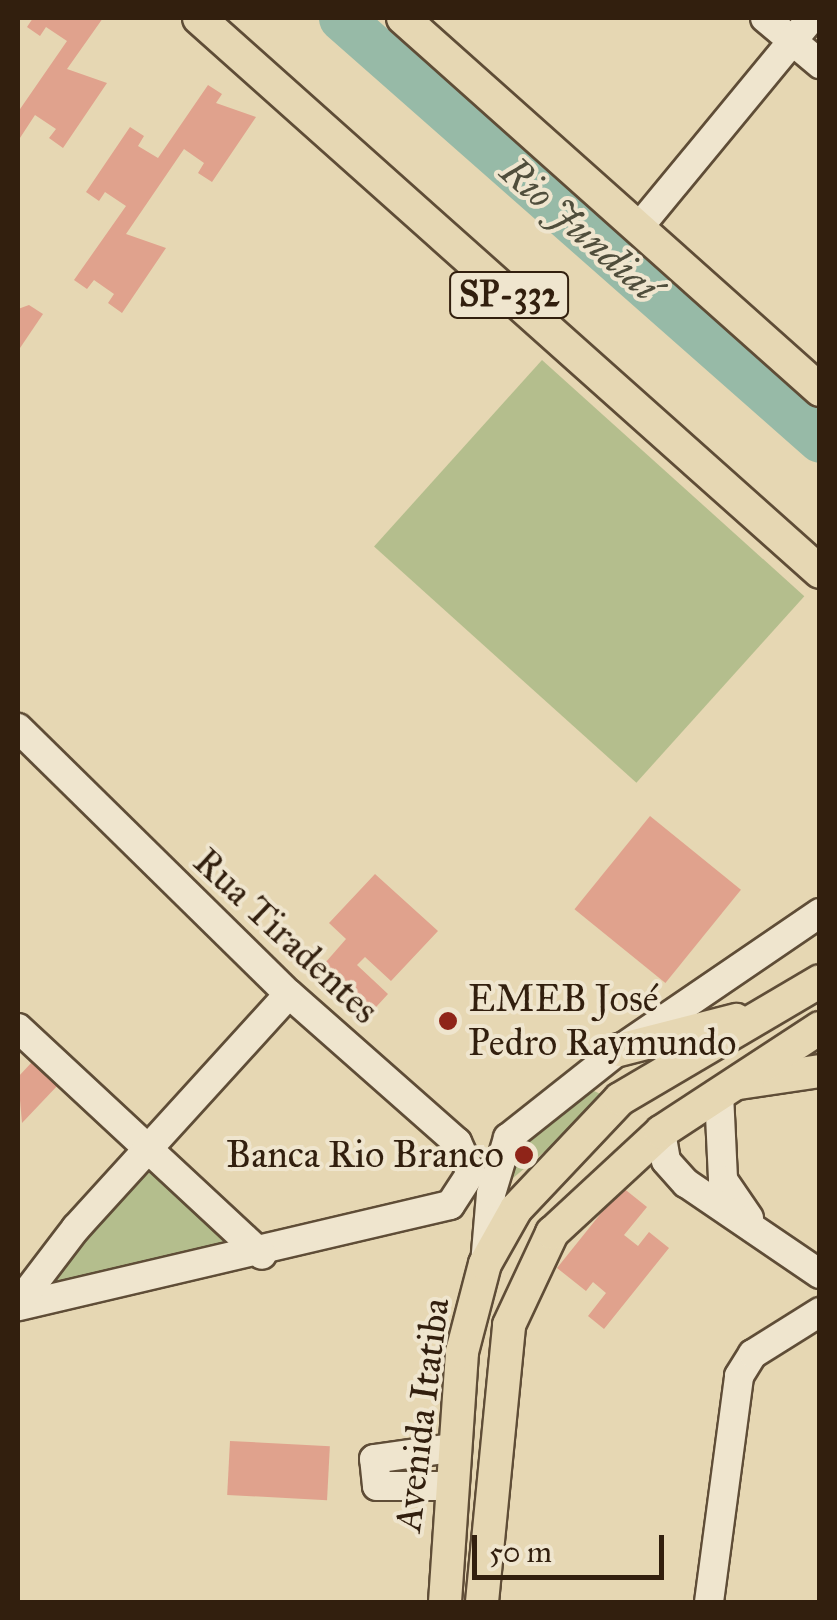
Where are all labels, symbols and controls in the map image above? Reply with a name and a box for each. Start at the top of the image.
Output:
water label: Rio Jundiaí [491,147,669,311]
road number: SP-332 [449,265,569,325]
street label: Rua Tiradentes [184,839,388,1033]
place label: EMEB José Pedro Raymundo [468,976,737,1066]
marker: EMEB José Pedro Raymundo [437,1010,459,1032]
place label: Banca Rio Branco [226,1132,504,1178]
marker: Banca Rio Branco [513,1144,535,1166]
street label: Avenida Itatiba [385,1296,459,1534]
scale bar [477,1515,670,1577]
text: 50 m [489,1534,552,1570]

